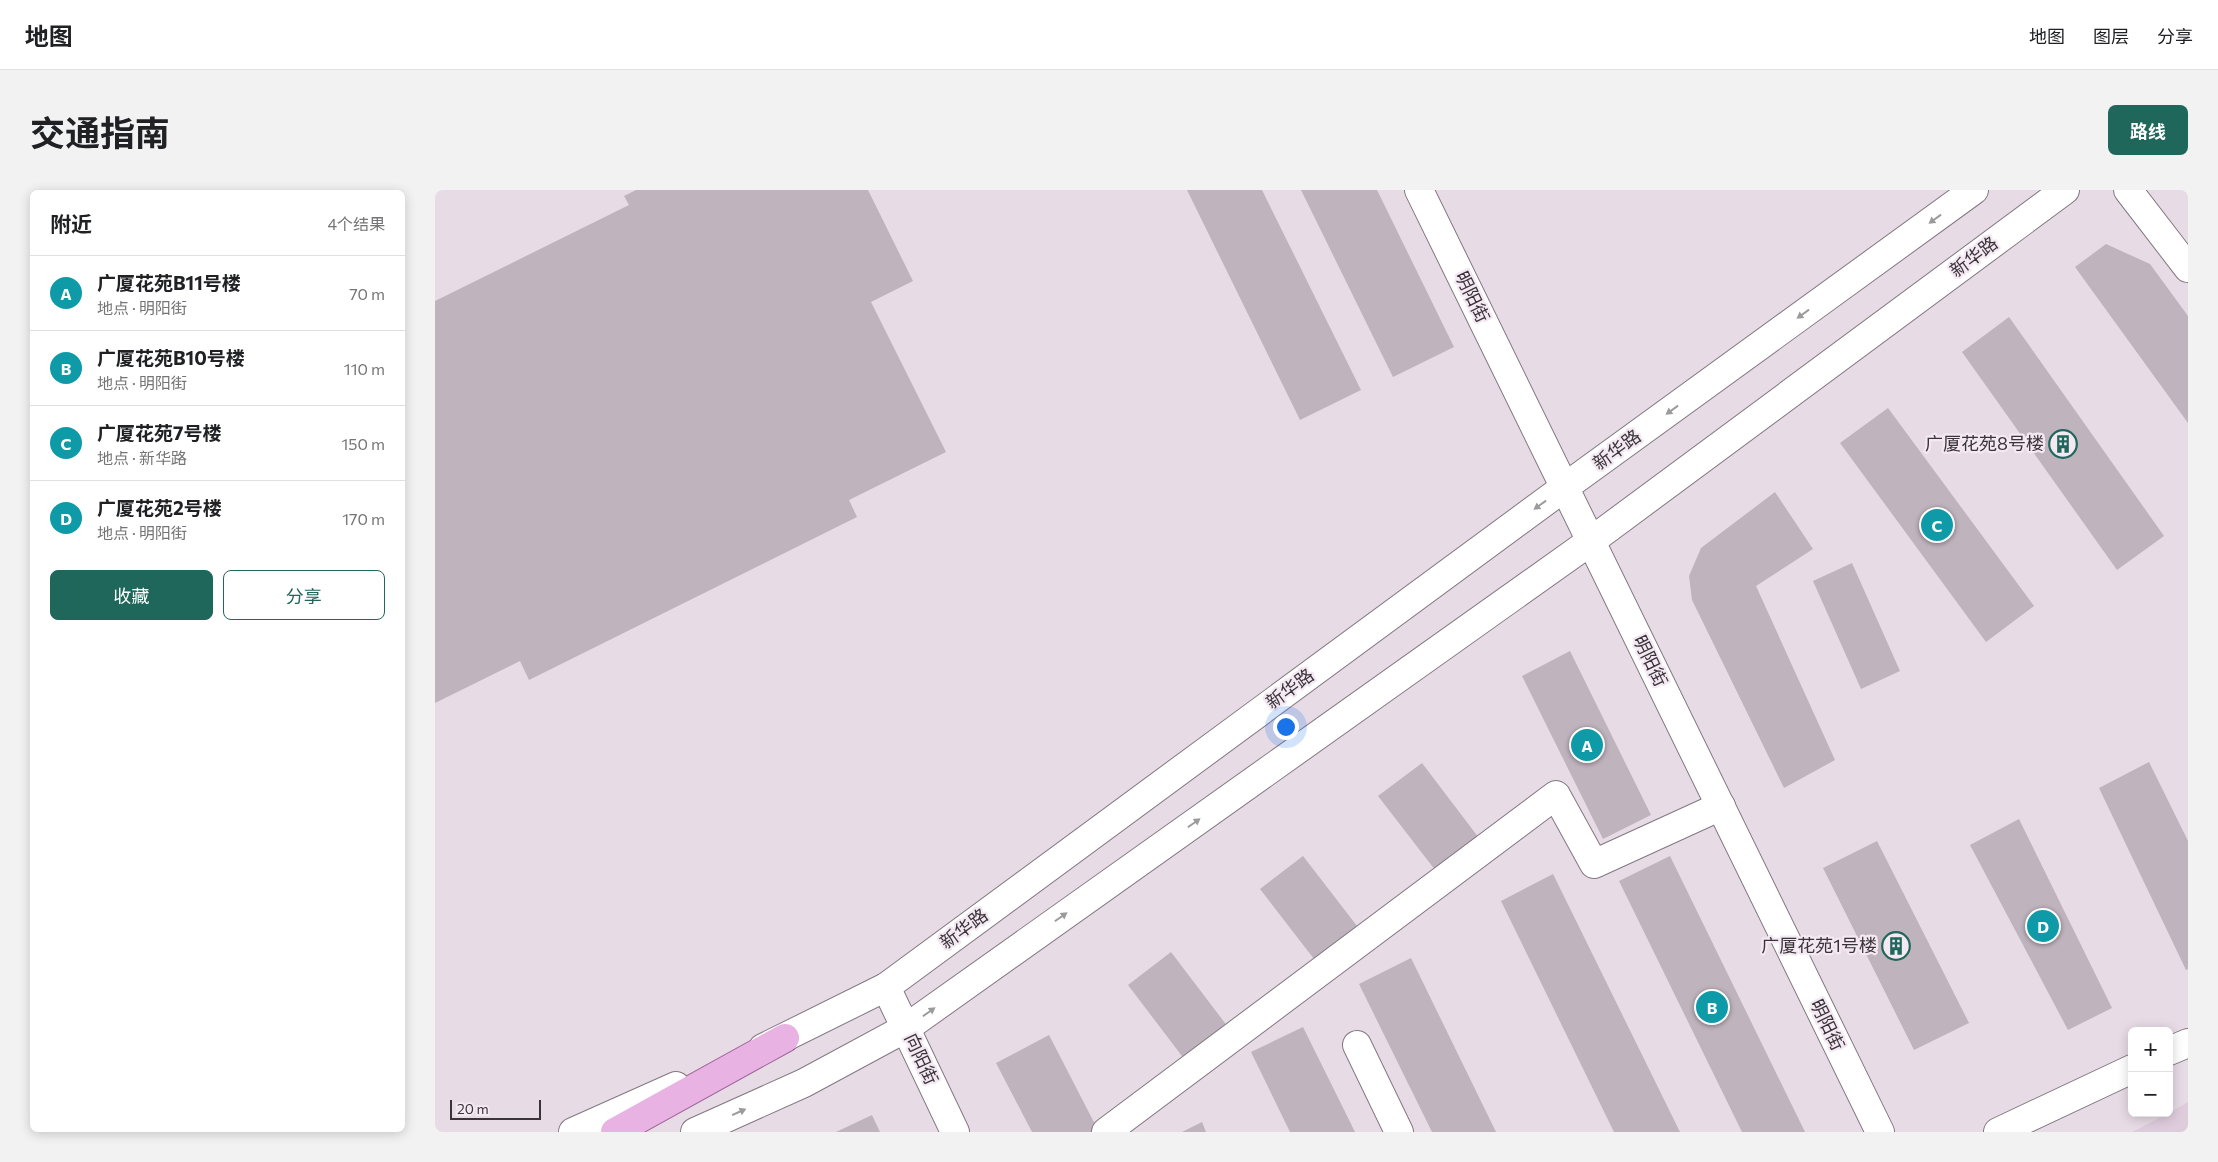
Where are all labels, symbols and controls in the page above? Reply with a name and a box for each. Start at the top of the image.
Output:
text: 地图 [25,21,73,50]
text: 地图 [2029,25,2065,47]
text: 图层 [2093,25,2129,47]
text: 分享 [2157,25,2193,47]
button: 路线 [2108,105,2188,155]
text: 交通指南 [30,110,170,153]
text: 附近 [50,211,92,236]
text: 4个结果 [327,214,385,233]
one-way arrow [1928,214,1942,224]
street label: 新华路 [1945,231,2002,281]
street label: 明阳街 [1451,267,1495,326]
text: 广厦花苑B11号楼 [97,271,241,294]
text: A [60,284,72,303]
text: 70 m [349,284,385,303]
text: 地点 · 明阳街 [97,298,187,317]
one-way arrow [1796,309,1810,319]
text: 广厦花苑B10号楼 [97,346,245,369]
text: B [61,359,71,378]
text: 110 m [344,359,385,378]
text: 地点 · 明阳街 [97,373,187,392]
one-way arrow [1665,405,1679,415]
text: 广厦花苑7号楼 [97,421,221,444]
street label: 新华路 [1588,424,1645,474]
building icon: 广厦花苑8号楼 [2048,429,2078,459]
place label: 广厦花苑8号楼 [1925,432,2044,454]
text: C [61,434,71,453]
text: 150 m [342,434,385,453]
text: 地点 · 新华路 [97,448,187,467]
text: 广厦花苑2号楼 [97,496,222,519]
one-way arrow [1534,500,1547,511]
pin: C [1921,506,1953,544]
text: D [60,509,72,528]
text: 170 m [342,509,385,528]
text: 地点 · 明阳街 [97,523,187,542]
button: 收藏 [50,570,213,620]
button: 分享 [223,570,385,620]
street label: 明阳街 [1629,631,1673,690]
street label: 新华路 [1261,663,1318,713]
your location [1273,714,1299,740]
pin: A [1571,726,1603,764]
one-way arrow [1187,818,1201,828]
street label: 新华路 [935,903,992,953]
pin: D [2027,907,2059,945]
one-way arrow [1054,912,1067,923]
building icon: 广厦花苑1号楼 [1881,931,1911,961]
place label: 广厦花苑1号楼 [1761,934,1877,956]
pin: B [1696,988,1728,1026]
street label: 明阳街 [1806,995,1850,1054]
one-way arrow [922,1007,936,1017]
map controls [2128,1027,2173,1117]
button: + [2128,1027,2173,1072]
street label: 向阳街 [901,1029,943,1088]
button: − [2128,1072,2173,1117]
scale bar [450,1097,541,1120]
text: 20 m [457,1100,489,1117]
one-way arrow [732,1107,746,1115]

